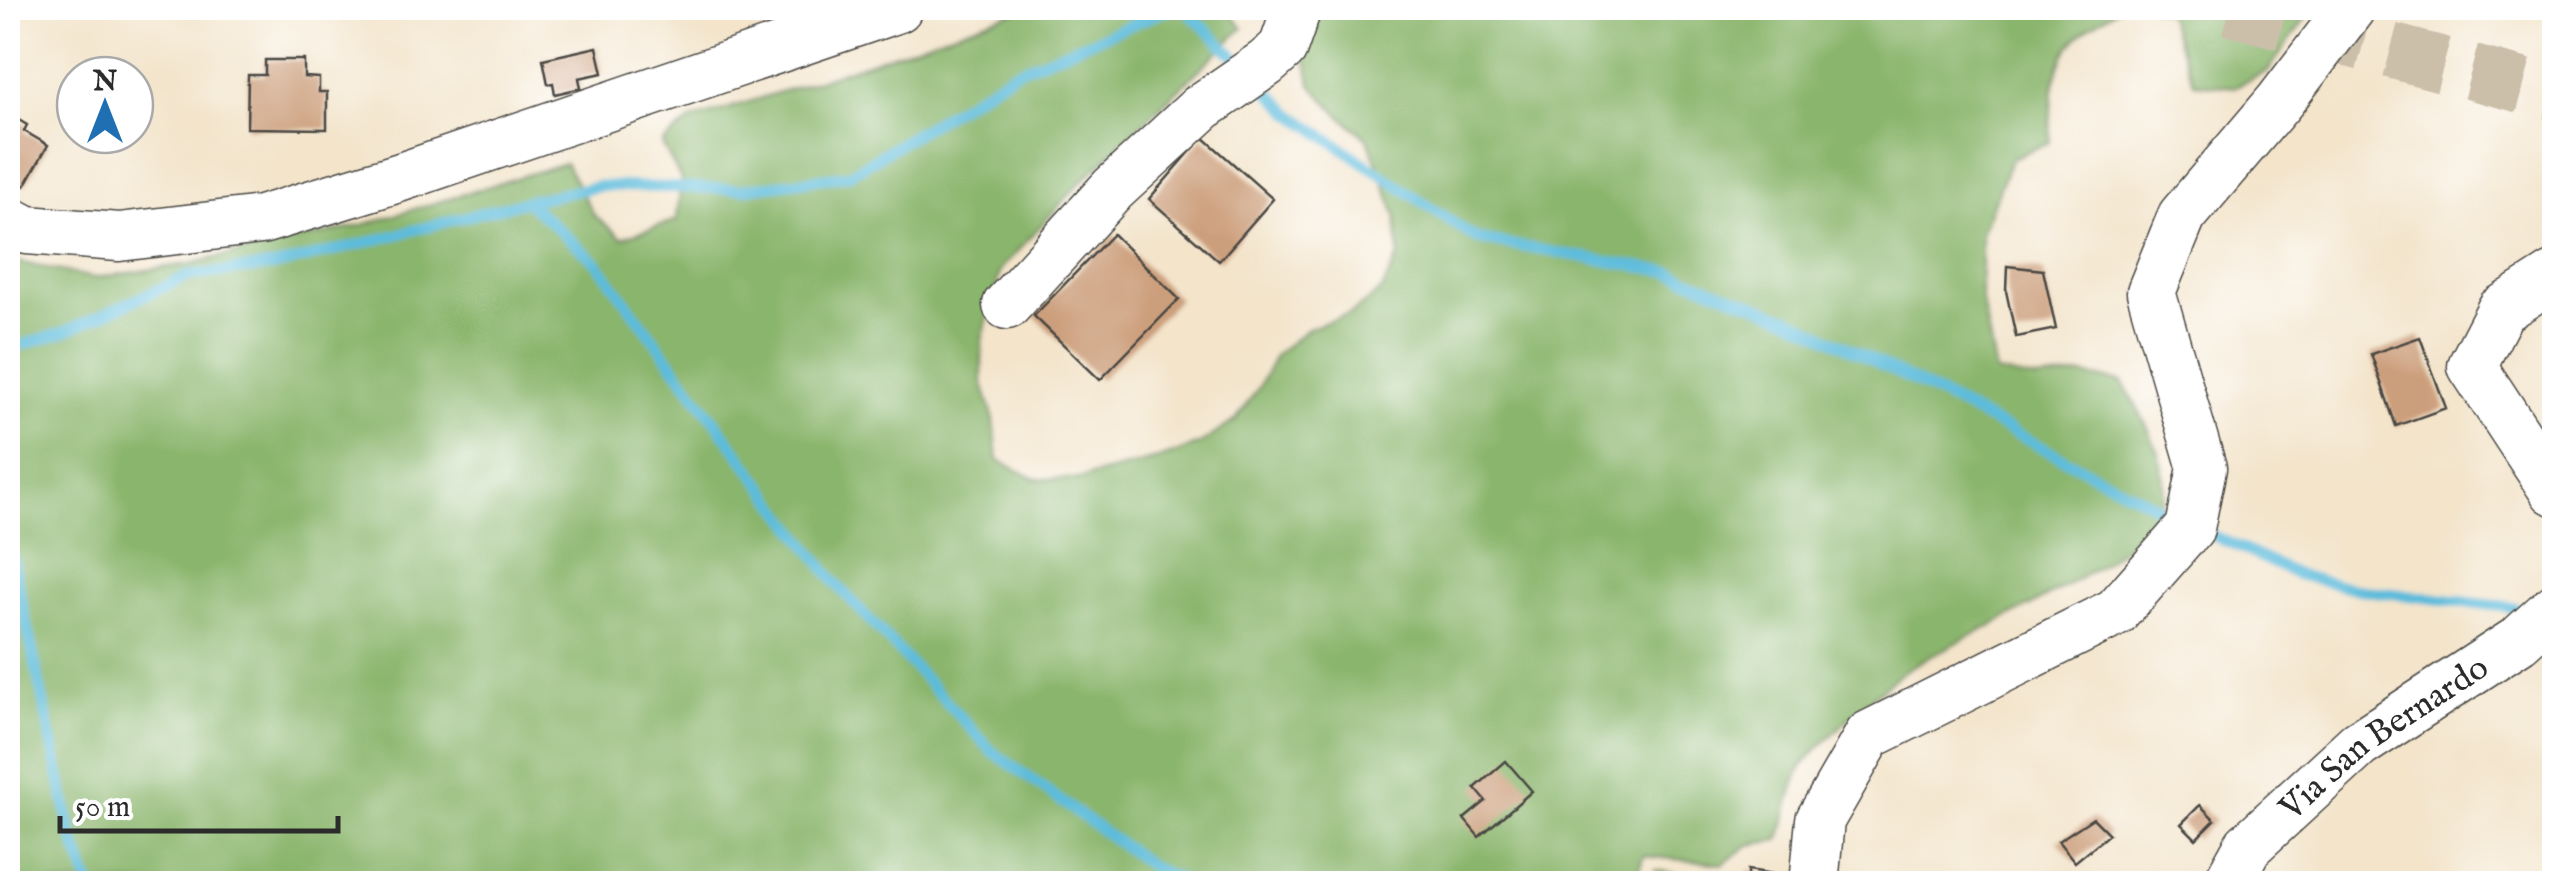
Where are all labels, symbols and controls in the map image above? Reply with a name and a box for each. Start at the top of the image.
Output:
north arrow [55,55,155,155]
text: N [92,65,117,100]
street label: Via San Bernardo [2270,646,2498,832]
scale bar [60,771,338,833]
text: 50 m [75,789,130,827]

